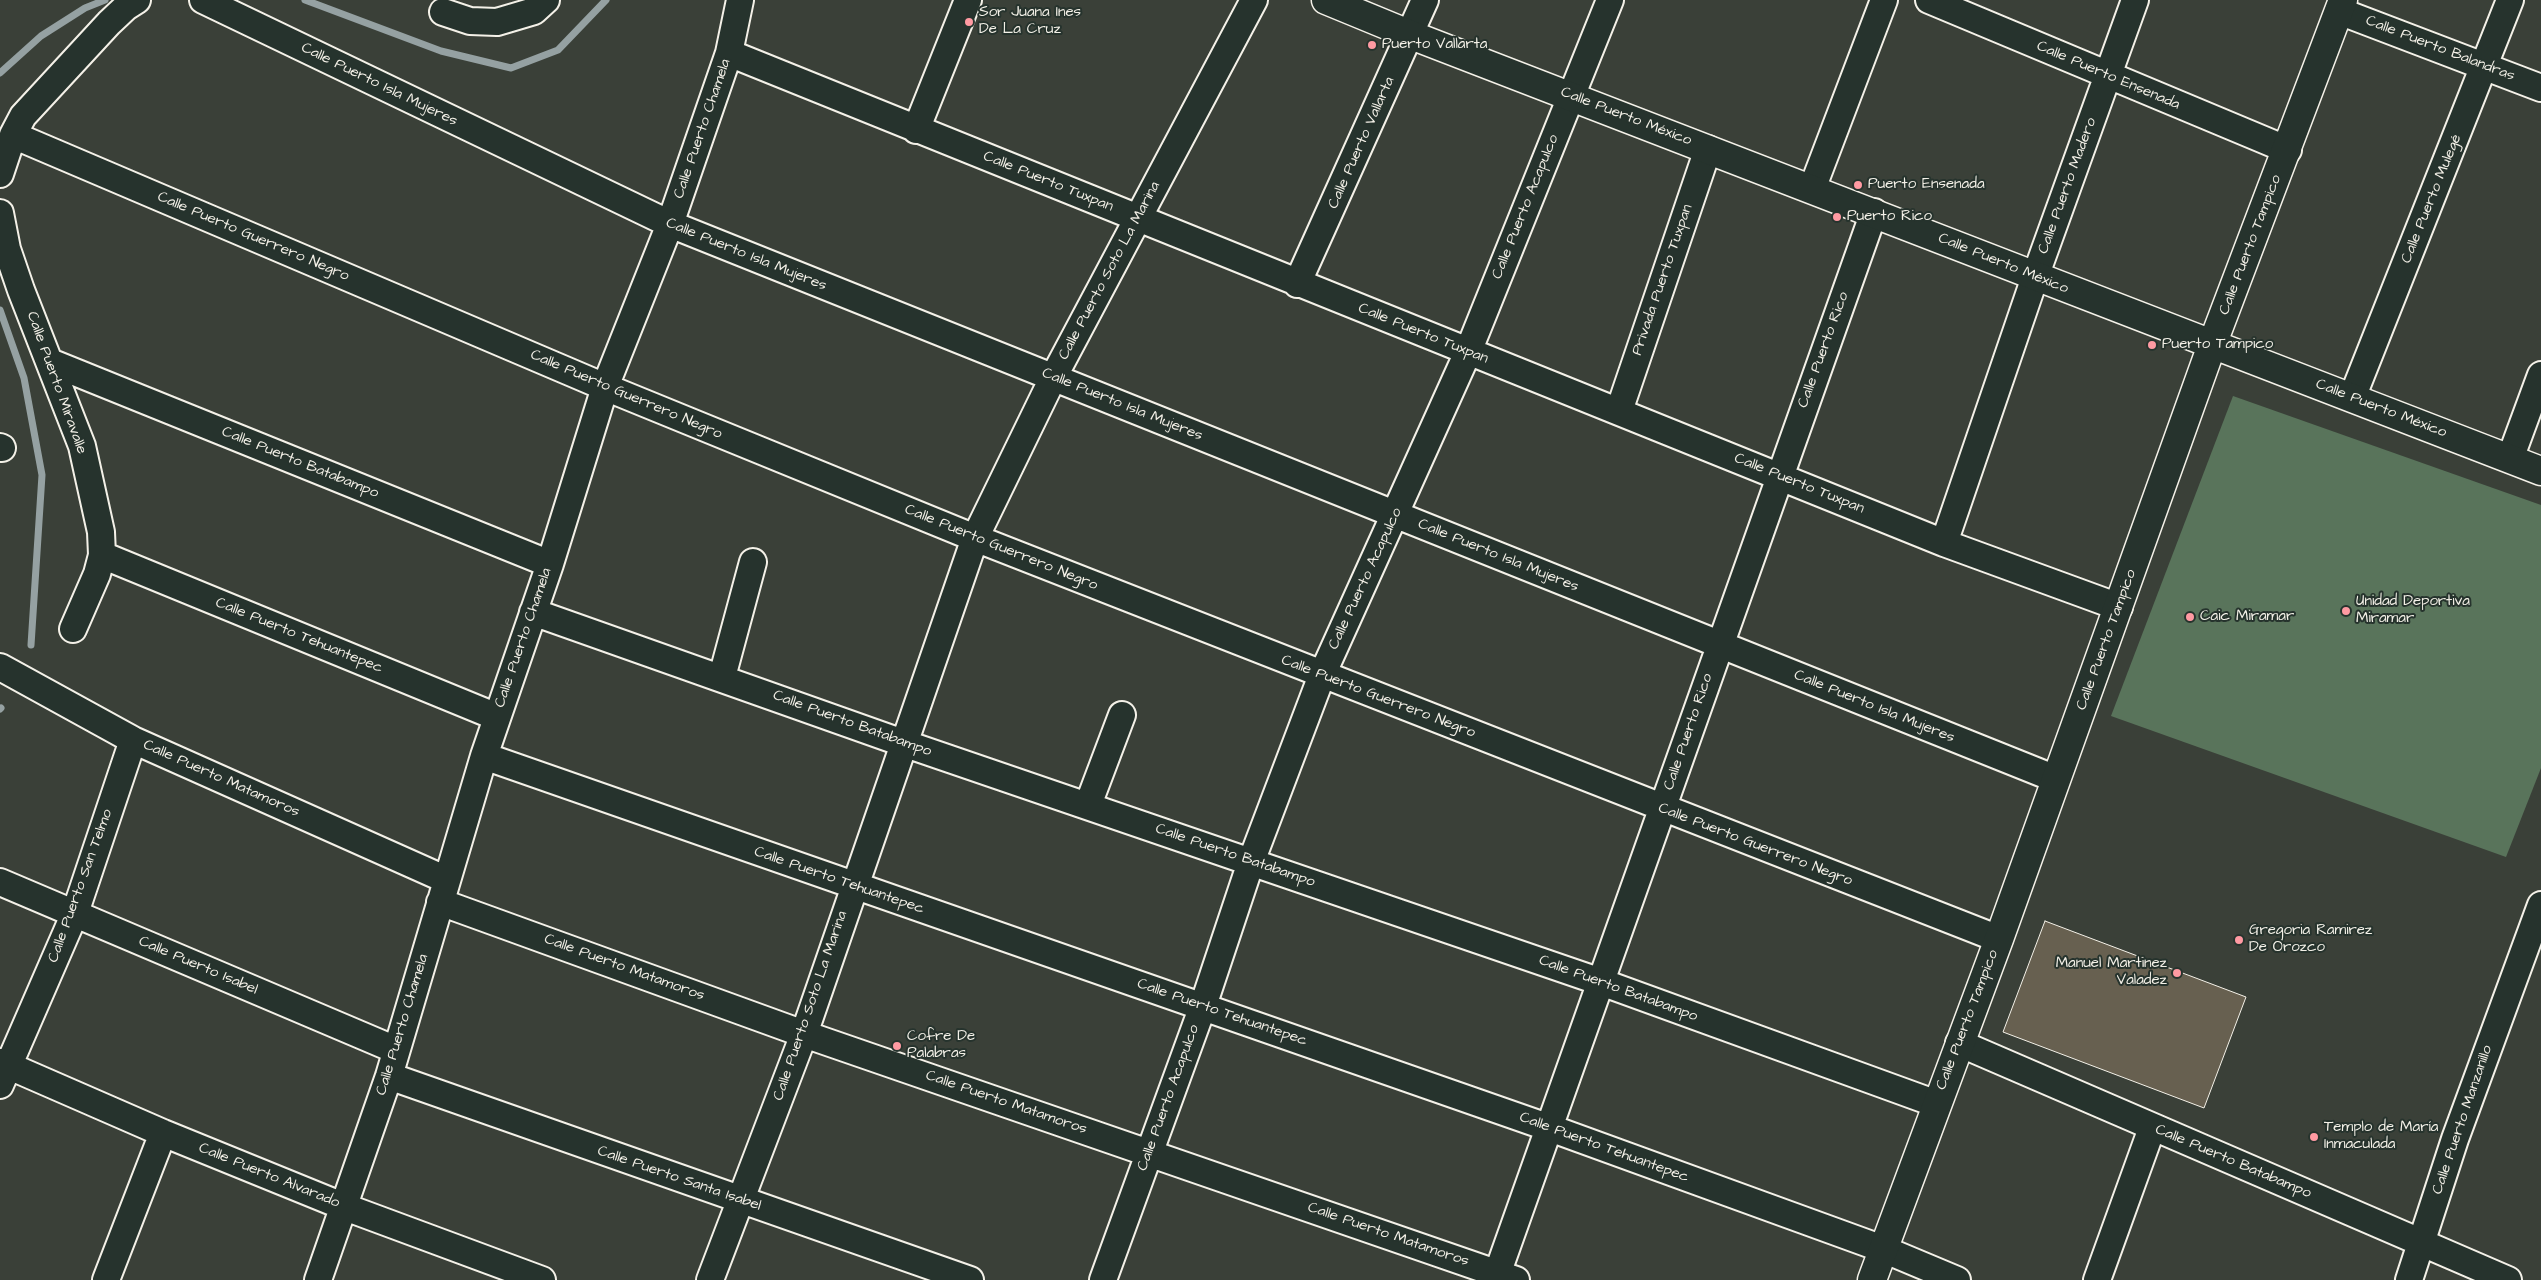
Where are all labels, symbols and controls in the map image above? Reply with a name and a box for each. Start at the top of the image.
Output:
place label: Sor Juana Ines De La Cruz [979,4,1081,39]
street label: Calle Puerto Balandras [2363,12,2517,86]
marker: Sor Juana Ines De La Cruz [963,16,975,28]
place label: Puerto Vallarta [1382,36,1487,54]
street label: Calle Puerto Ensenada [2034,38,2182,114]
street label: Calle Puerto Isla Mujeres [298,39,460,131]
marker: Puerto Vallarta [1366,39,1378,51]
street label: Calle Puerto Chamela [671,57,735,201]
street label: Calle Puerto Vallarta [1325,74,1399,212]
street label: Calle Puerto México [1558,84,1694,150]
street label: Calle Puerto Madero [2035,115,2101,257]
street label: Calle Puerto Acapulco [1489,132,1563,282]
street label: Calle Puerto Mulegé [2398,132,2466,266]
street label: Calle Puerto Tuxpan [980,148,1116,216]
street label: Calle Puerto Tampico [2216,173,2286,317]
place label: Puerto Ensenada [1868,176,1985,194]
street label: Calle Puerto Soto La Marina [1055,179,1165,363]
marker: Puerto Ensenada [1852,179,1864,191]
street label: Calle Puerto Guerrero Negro [154,188,352,286]
street label: Privada Puerto Tuxpan [1629,202,1697,358]
place label: Puerto Rico [1847,208,1932,226]
marker: Puerto Rico [1831,211,1843,223]
street label: Calle Puerto Isla Mujeres [663,214,829,296]
street label: Calle Puerto México [1935,230,2071,298]
street label: Calle Puerto Rico [1795,290,1853,410]
street label: Calle Puerto Tuxpan [1355,300,1491,368]
street label: Calle Puerto Miravalle [22,309,90,457]
place label: Puerto Tampico [2162,336,2273,354]
marker: Puerto Tampico [2146,339,2158,351]
street label: Calle Puerto Guerrero Negro [527,346,725,444]
street label: Calle Puerto Isla Mujeres [1039,364,1205,446]
street label: Calle Puerto México [2313,376,2449,442]
street label: Calle Puerto Batabampo [219,423,381,503]
street label: Calle Puerto Tuxpan [1731,450,1867,518]
street label: Calle Puerto Guerrero Negro [902,501,1100,595]
street label: Calle Puerto Acapulco [1325,505,1407,653]
street label: Calle Puerto Isla Mujeres [1415,515,1581,597]
street label: Calle Puerto Chamela [492,566,556,710]
street label: Calle Puerto Tampico [2073,567,2141,713]
place label: Unidad Deportiva Miramar [2356,593,2470,628]
street label: Calle Puerto Tehuantepec [213,594,385,678]
marker: Unidad Deportiva Miramar [2340,605,2352,617]
place label: Caic Miramar [2200,608,2294,626]
marker: Caic Miramar [2184,611,2196,623]
street label: Calle Puerto Guerrero Negro [1278,652,1478,742]
street label: Calle Puerto Isla Mujeres [1791,666,1957,748]
street label: Calle Puerto Rico [1661,671,1717,793]
street label: Calle Puerto Batabampo [770,687,934,761]
street label: Calle Puerto Matamoros [140,736,302,822]
street label: Calle Puerto Guerrero Negro [1655,800,1855,890]
street label: Calle Puerto San Telmo [45,807,117,965]
street label: Calle Puerto Batabampo [1153,820,1317,892]
street label: Calle Puerto Tehuantepec [751,843,927,919]
street label: Calle Puerto Soto La Marina [770,909,852,1103]
place label: Gregoria Ramirez De Orozco [2249,922,2372,957]
street label: Calle Puerto Matamoros [541,931,707,1005]
street label: Calle Puerto Isabel [136,933,260,999]
marker: Gregoria Ramirez De Orozco [2233,934,2245,946]
street label: Calle Puerto Tampico [1933,948,2003,1092]
street label: Calle Puerto Chamela [373,952,433,1098]
street label: Calle Puerto Batabampo [1536,952,1700,1026]
place label: Manuel Martinez Valadez [2056,955,2167,990]
marker: Manuel Martinez Valadez [2171,967,2183,979]
street label: Calle Puerto Tehuantepec [1134,975,1310,1051]
street label: Calle Puerto Acapulco [1134,1022,1204,1174]
place label: Cofre De Palabras [907,1028,975,1063]
marker: Cofre De Palabras [891,1040,903,1052]
street label: Calle Puerto Manzanillo [2429,1043,2497,1197]
street label: Calle Puerto Matamoros [923,1067,1089,1139]
street label: Calle Puerto Tehuantepec [1517,1109,1691,1187]
place label: Templo de María Inmaculada [2324,1119,2438,1154]
street label: Calle Puerto Batabampo [2152,1121,2314,1203]
marker: Templo de María Inmaculada [2308,1131,2320,1143]
street label: Calle Puerto Alvarado [196,1139,342,1213]
street label: Calle Puerto Santa Isabel [595,1142,763,1216]
street label: Calle Puerto Matamoros [1305,1199,1471,1271]

